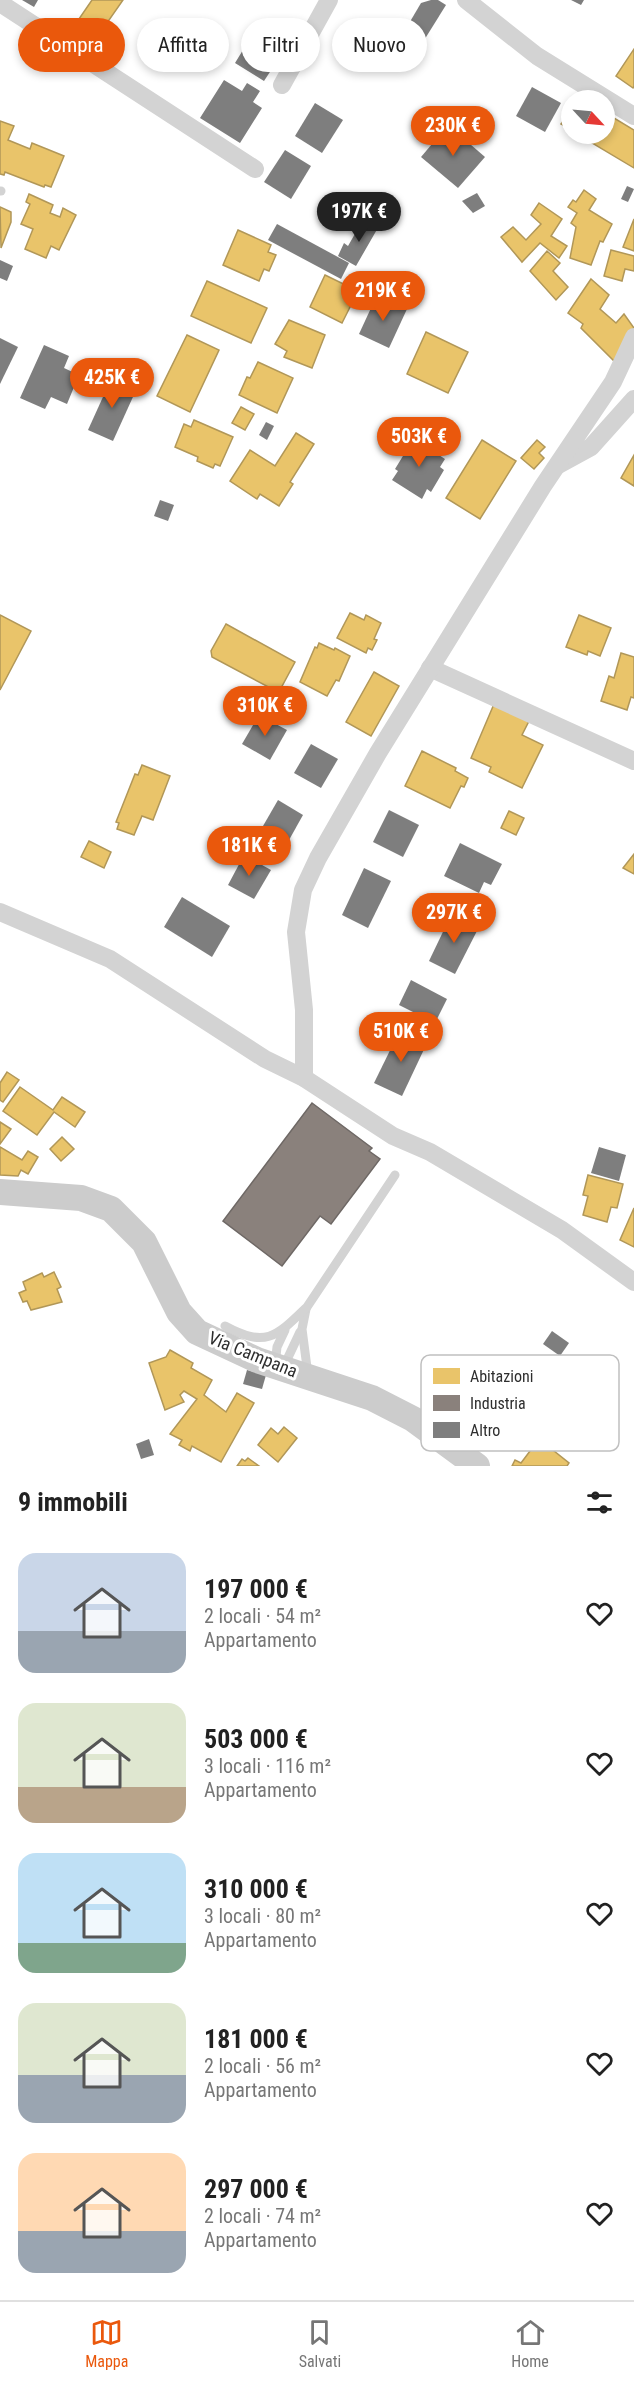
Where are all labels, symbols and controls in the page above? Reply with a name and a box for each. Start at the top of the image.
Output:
chip: Compra [18,18,125,72]
chip: Affitta [137,18,229,72]
chip: Filtri [241,18,320,72]
chip: Nuovo [332,18,427,72]
north arrow [561,90,615,144]
map controls [561,90,615,144]
pin: 230K € [404,106,502,157]
text: 230K € [425,113,481,137]
pin: 197K € [310,192,408,243]
text: 197K € [331,199,387,223]
pin: 219K € [334,271,432,322]
text: 219K € [355,278,411,302]
pin: 425K € [63,358,161,409]
text: 425K € [84,365,140,389]
pin: 503K € [370,417,468,468]
text: 503K € [391,424,447,448]
pin: 310K € [216,686,314,737]
text: 310K € [237,693,293,717]
pin: 181K € [200,826,298,877]
text: 181K € [221,833,277,857]
pin: 297K € [405,893,503,944]
text: 297K € [426,900,482,924]
pin: 510K € [352,1012,450,1063]
text: 510K € [373,1019,429,1043]
street label: Via Campana [205,1327,301,1381]
legend [421,1355,619,1451]
text: Abitazioni [470,1367,533,1386]
text: Industria [470,1394,526,1413]
text: Altro [470,1421,500,1440]
icon: filters [583,1486,616,1519]
text: 9 immobili [18,1487,128,1517]
text: 197 000 € [204,1574,308,1604]
icon: home [66,1577,138,1649]
icon: heart [583,1597,616,1630]
text: 2 locali · 54 m² [204,1604,321,1628]
text: Appartamento [204,1628,317,1652]
text: 503 000 € [204,1724,308,1754]
icon: home [66,1727,138,1799]
icon: heart [583,1747,616,1780]
text: 3 locali · 116 m² [204,1754,331,1778]
text: Appartamento [204,1778,317,1802]
text: 310 000 € [204,1874,308,1904]
icon: home [66,1877,138,1949]
icon: heart [583,1897,616,1930]
text: 3 locali · 80 m² [204,1904,321,1928]
text: Appartamento [204,1928,317,1952]
text: 181 000 € [204,2024,308,2054]
icon: home [66,2027,138,2099]
icon: heart [583,2047,616,2080]
text: 2 locali · 56 m² [204,2054,321,2078]
text: Appartamento [204,2078,317,2102]
text: 297 000 € [204,2174,308,2204]
icon: home [66,2177,138,2249]
icon: heart [583,2197,616,2230]
text: 2 locali · 74 m² [204,2204,321,2228]
text: Appartamento [204,2228,317,2252]
tab: Mappa [85,2316,128,2371]
tab: Salvati [299,2316,341,2371]
tab: Home [511,2316,549,2371]

